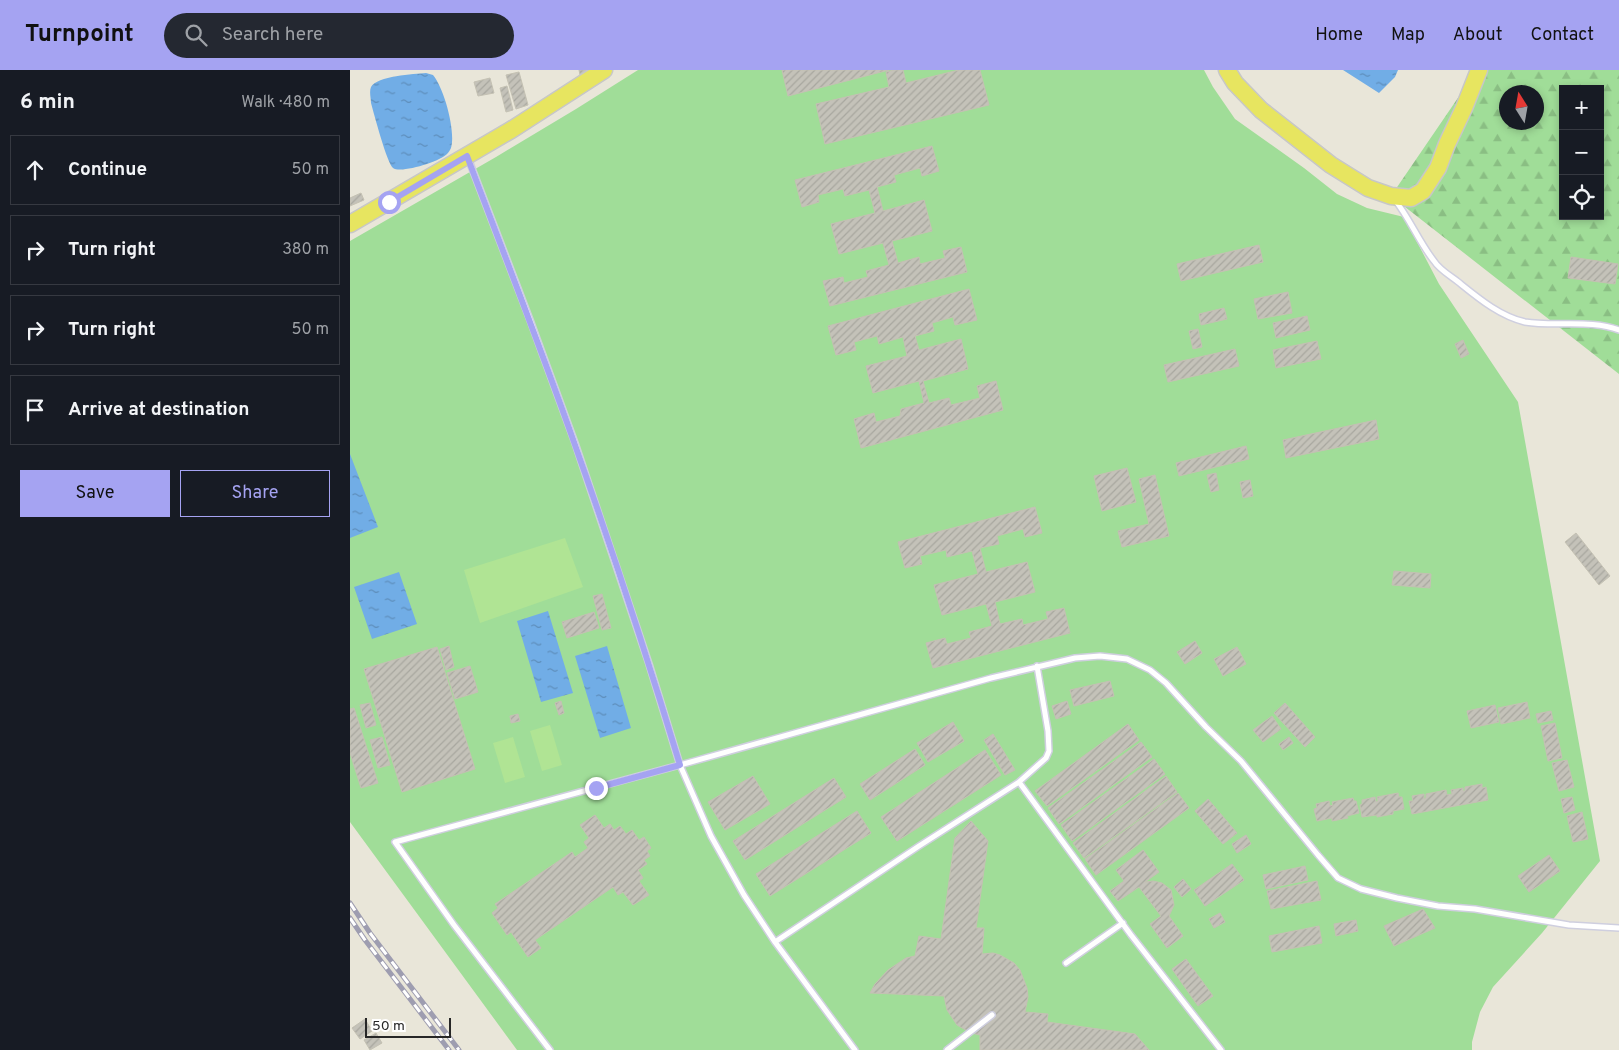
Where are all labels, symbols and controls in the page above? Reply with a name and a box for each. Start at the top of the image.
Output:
search box [164,13,514,58]
text: Turnpoint [25,20,134,50]
icon: search [182,21,210,49]
text: Search here [222,23,323,47]
text: Home [1315,24,1363,47]
text: Map [1391,24,1425,47]
text: About [1453,24,1502,47]
text: Contact [1530,24,1594,47]
north arrow [1499,85,1544,130]
map controls [1559,85,1604,220]
button: + [1559,85,1604,130]
text: 6 min [20,89,75,116]
text: Walk · 480 m [241,93,330,113]
button: − [1559,130,1604,175]
icon: ahead [21,156,49,184]
text: Continue [68,158,147,182]
text: 50 m [292,160,329,180]
button: locate [1559,175,1604,220]
route start [378,191,401,214]
icon: right [21,236,49,264]
text: Turn right [68,238,156,262]
text: 380 m [282,240,329,260]
icon: right [21,316,49,344]
text: Turn right [68,318,156,342]
text: 50 m [292,320,329,340]
icon: arrive [21,396,49,424]
text: Arrive at destination [68,398,249,422]
button: Save [20,470,170,517]
button: Share [180,470,330,517]
route end [585,777,608,800]
scale bar [365,1015,451,1038]
text: 50 m [372,1018,405,1035]

